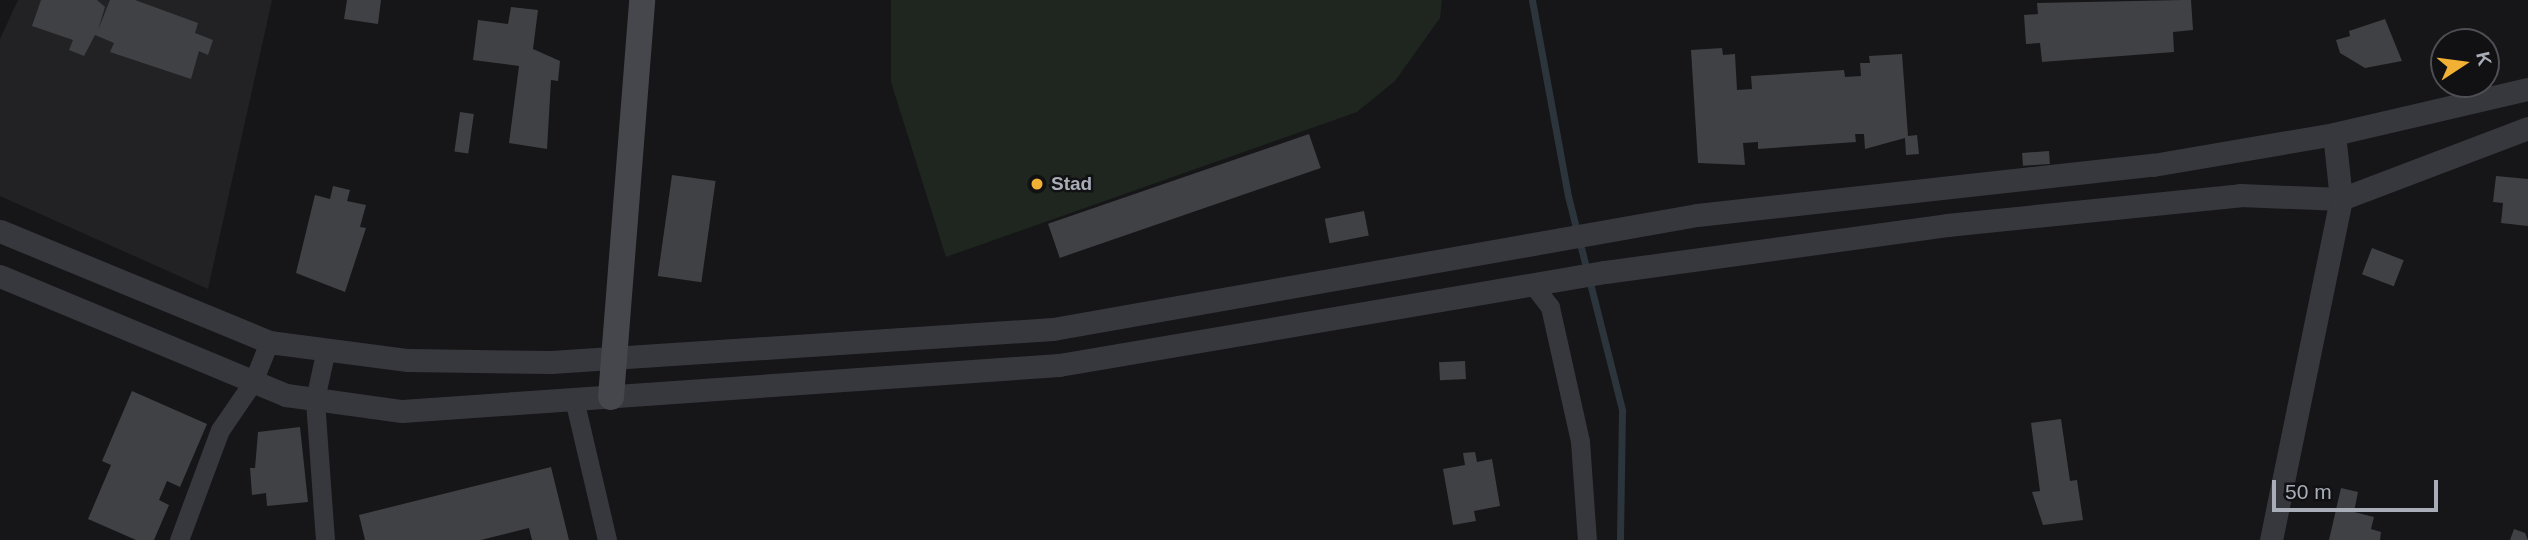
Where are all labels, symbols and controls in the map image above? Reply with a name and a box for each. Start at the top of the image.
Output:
north arrow [2430,28,2500,98]
text: K [2472,50,2496,68]
place label: Stad [1051,173,1092,195]
marker: Stad [1029,176,1045,192]
scale bar [2276,466,2442,510]
text: 50 m [2285,480,2332,503]

